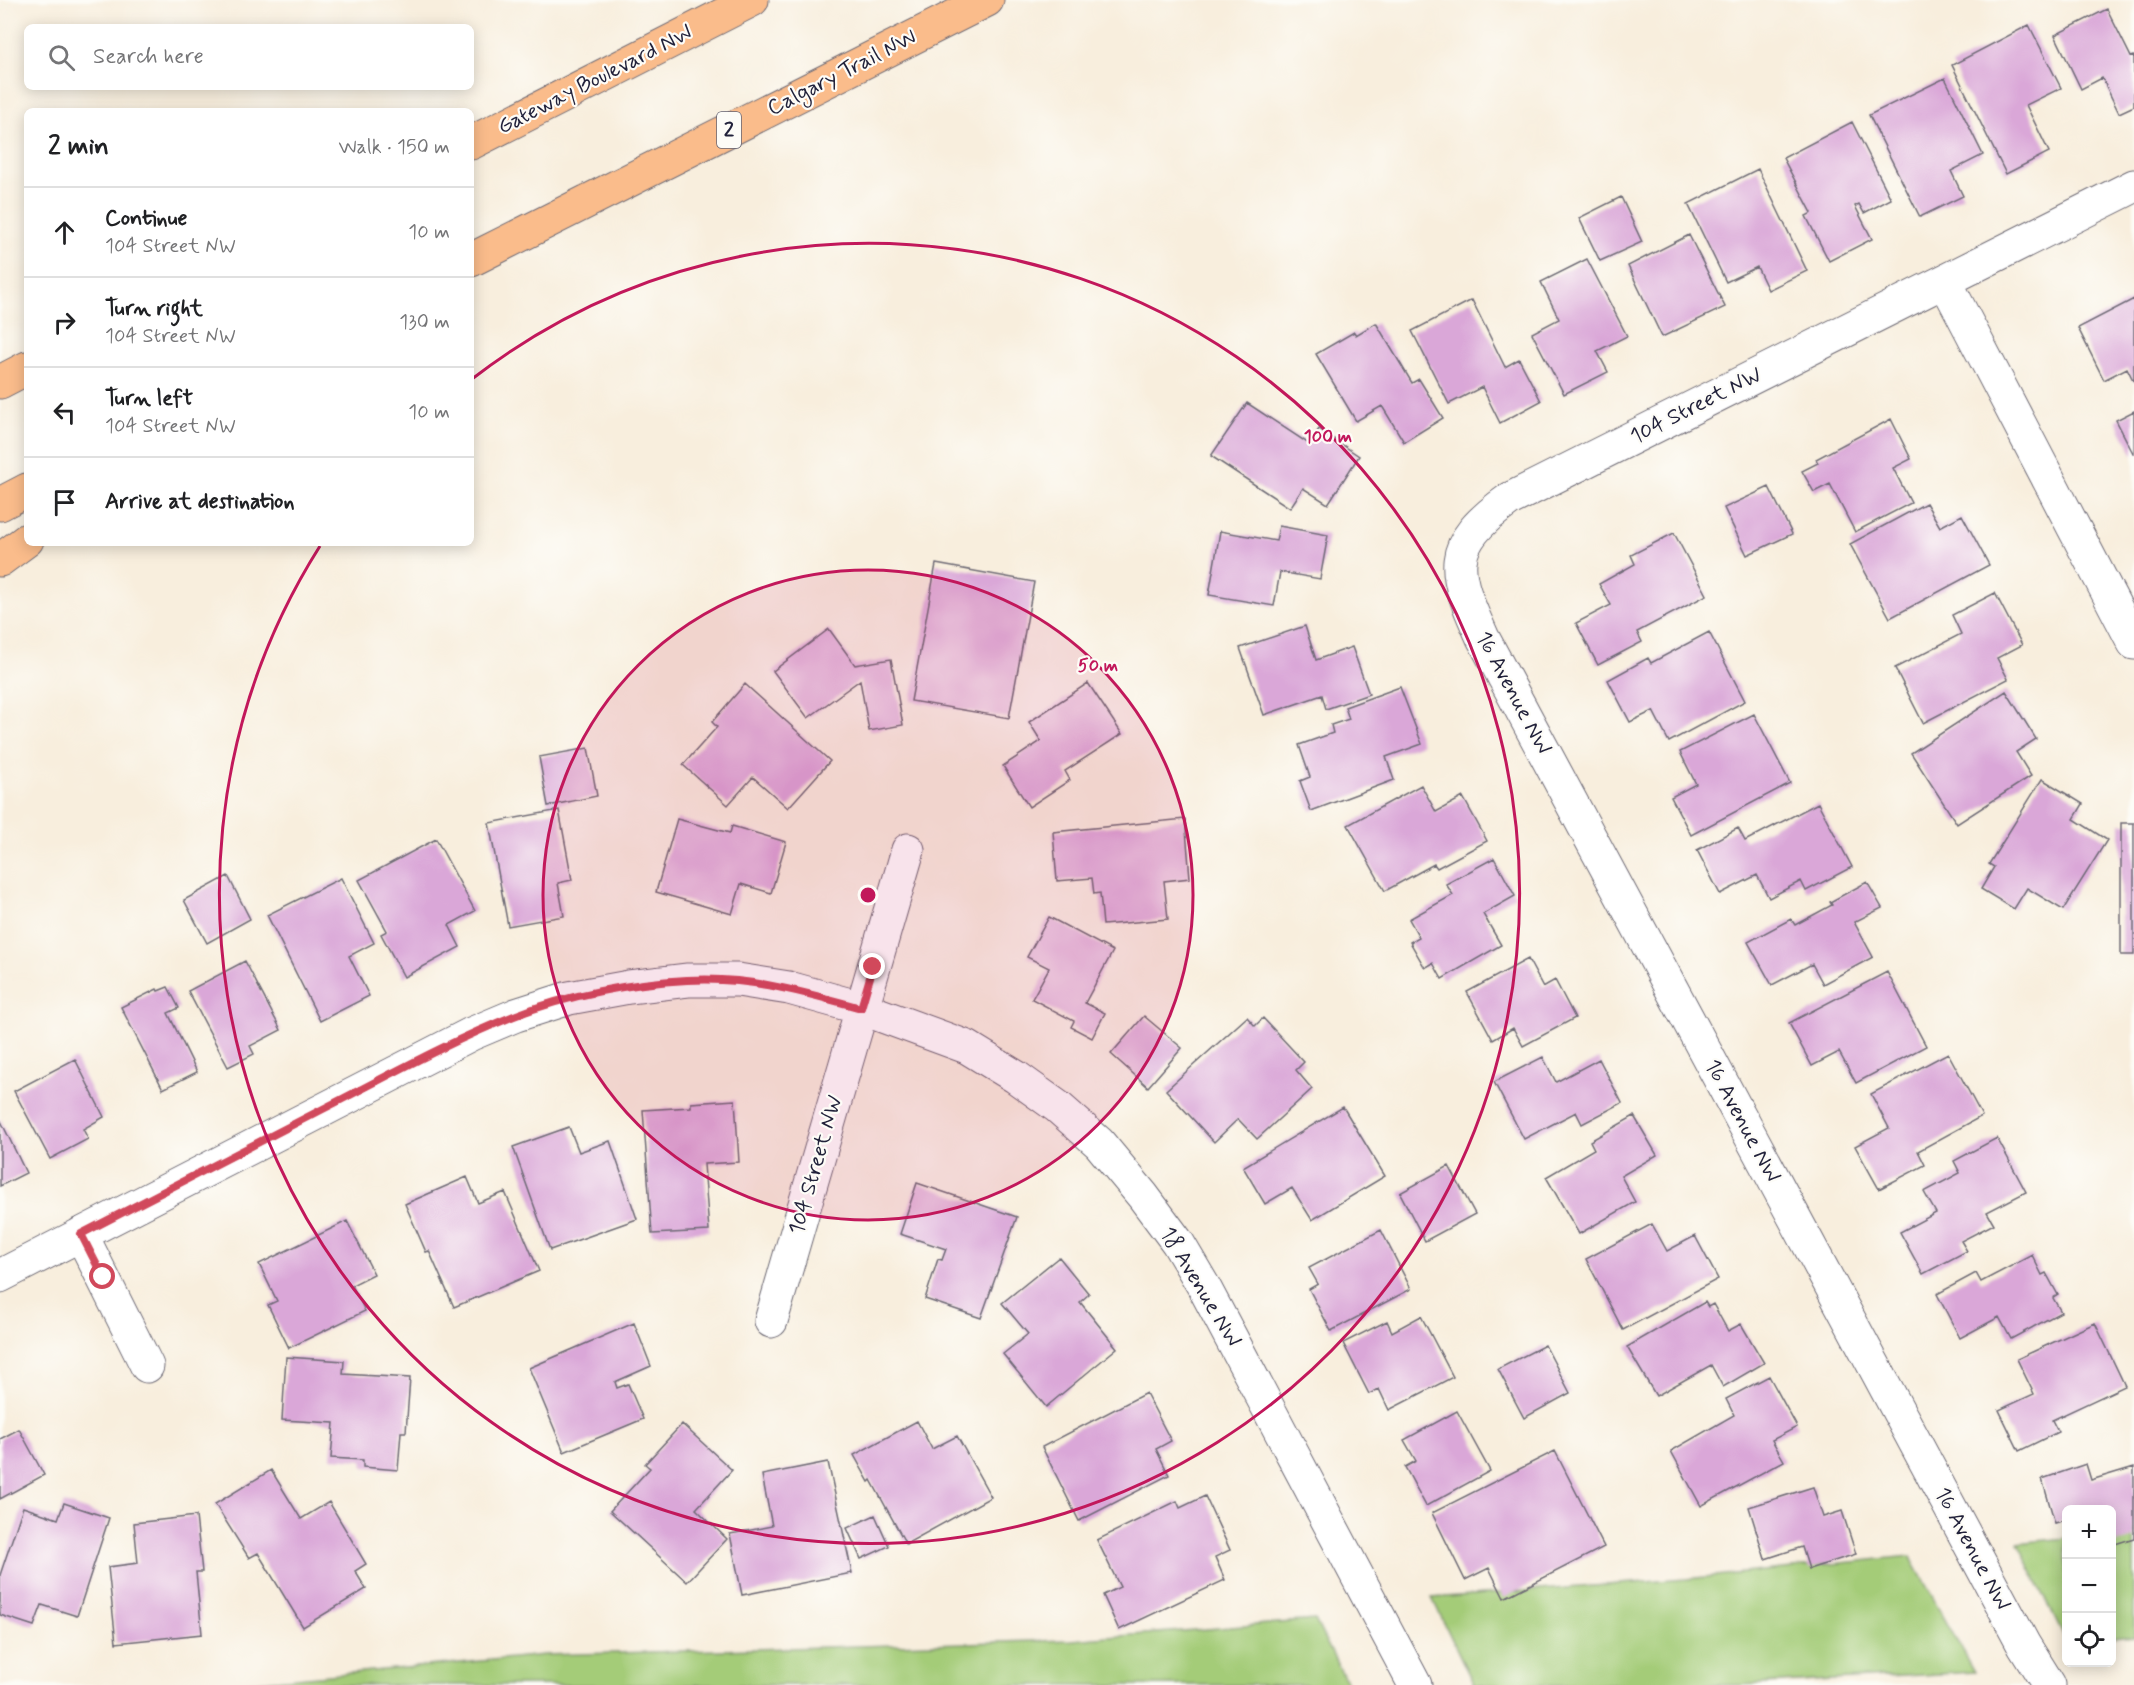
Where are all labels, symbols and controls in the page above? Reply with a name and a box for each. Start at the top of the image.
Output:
street label: Gateway Boulevard NW [493,19,697,141]
street label: Calgary Trail NW [763,23,923,125]
search box [24,24,474,90]
icon: search [45,41,78,74]
text: Search here [93,43,204,71]
road number: 2 [717,112,741,148]
text: 2 min [48,130,109,164]
text: Walk · 150 m [338,134,450,161]
text: Continue [105,205,187,233]
icon: ahead [48,216,81,249]
text: 10 m [408,219,450,246]
text: 104 Street NW [105,233,236,260]
text: Turn right [105,295,203,323]
icon: right [48,306,81,339]
text: 130 m [399,309,450,336]
text: 104 Street NW [105,323,236,350]
street label: 104 Street NW [1626,361,1766,451]
text: Turn left [105,385,193,413]
icon: left [48,396,81,429]
text: 10 m [408,399,450,426]
text: 104 Street NW [105,413,236,440]
text: 100 m [1304,425,1352,449]
icon: arrive [48,486,81,519]
text: Arrive at destination [105,488,295,516]
street label: 16 Avenue NW [1469,627,1557,759]
text: 50 m [1078,654,1118,678]
centre of rings [858,885,878,905]
route end [859,953,885,979]
street label: 16 Avenue NW [1698,1055,1786,1187]
street label: 104 Street NW [783,1092,849,1238]
street label: 18 Avenue NW [1153,1222,1247,1352]
route start [89,1263,115,1289]
street label: 16 Avenue NW [1928,1483,2016,1615]
map controls [2062,1505,2116,1667]
button: + [2062,1505,2116,1559]
button: − [2062,1559,2116,1613]
button: locate [2062,1613,2116,1667]

